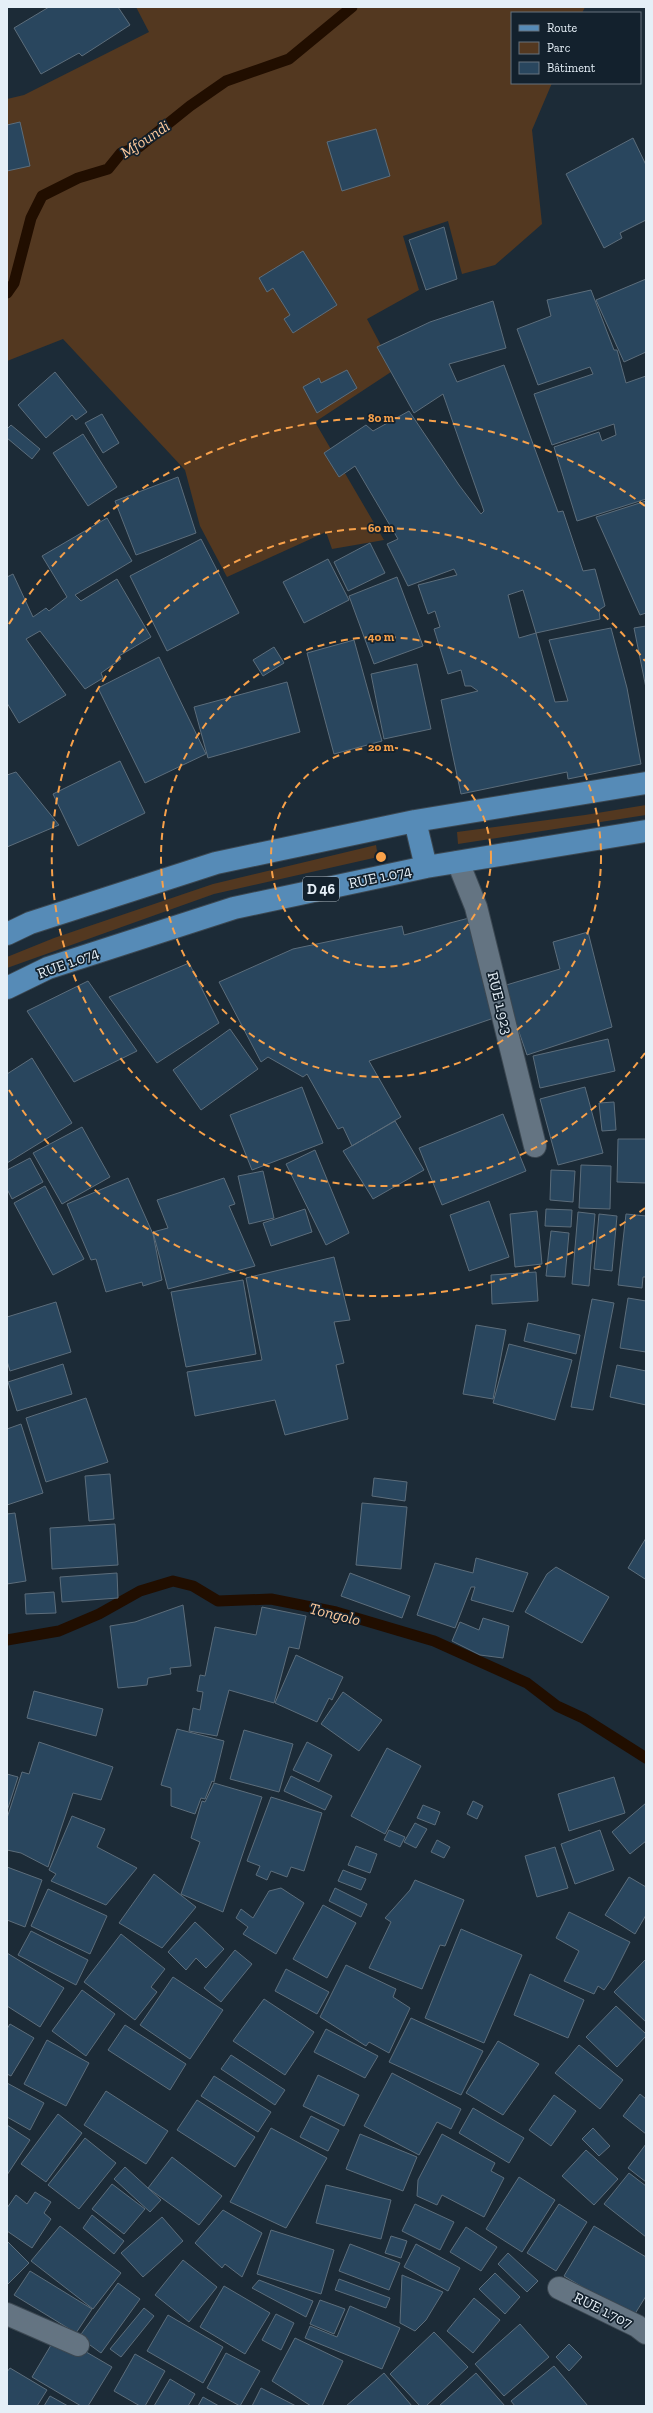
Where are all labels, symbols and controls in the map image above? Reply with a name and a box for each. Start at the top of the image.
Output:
legend [511,12,641,84]
text: Route [547,21,578,35]
text: Parc [547,41,571,55]
text: Bâtiment [547,61,596,75]
water label: Mfoundi [117,116,173,162]
text: 80 m [368,411,395,425]
text: 60 m [368,521,395,535]
text: 40 m [368,630,395,644]
text: 20 m [368,740,395,754]
centre of rings [374,850,388,864]
street label: RUE 1.074 [347,862,413,892]
road number: D 46 [303,877,339,901]
street label: RUE 1.074 [35,944,101,982]
street label: RUE 1.923 [484,970,516,1036]
water label: Tongolo [307,1598,363,1630]
street label: RUE 1.707 [571,2288,635,2332]

